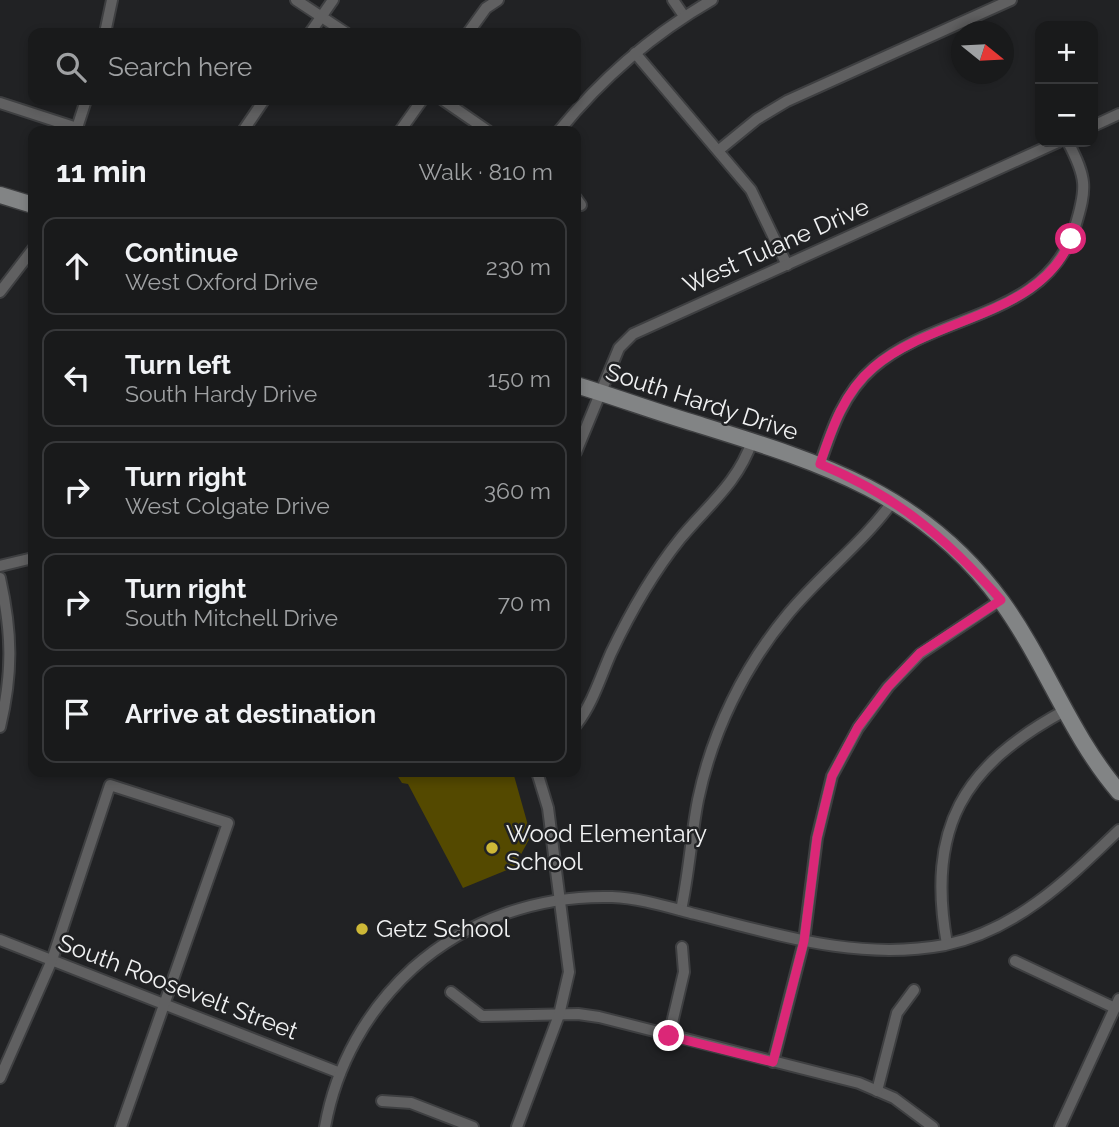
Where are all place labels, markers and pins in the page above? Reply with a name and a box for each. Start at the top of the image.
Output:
place label: Wood Elementary School [506,819,707,876]
marker: Wood Elementary School [484,840,500,856]
place label: Getz School [376,914,510,943]
marker: Getz School [354,921,370,937]

